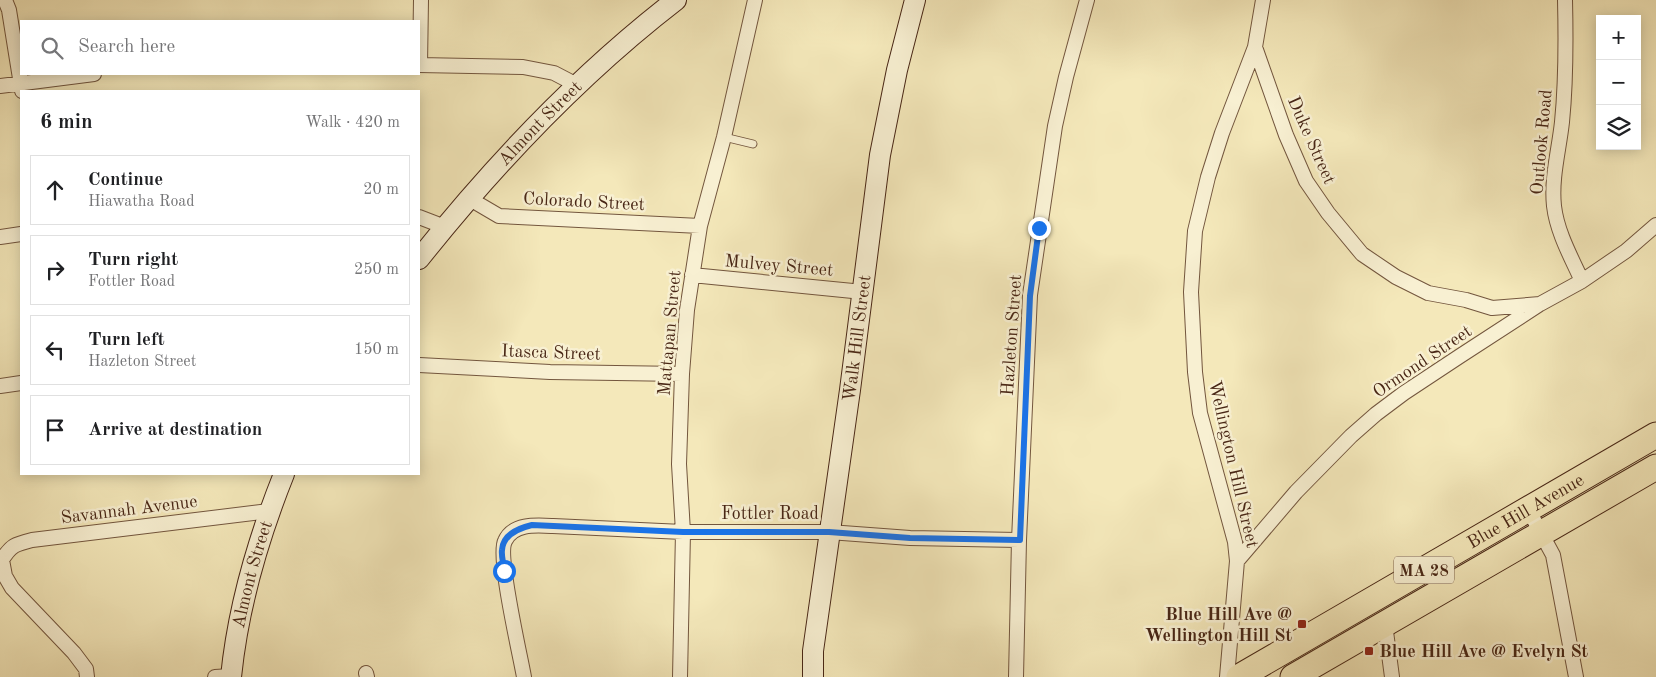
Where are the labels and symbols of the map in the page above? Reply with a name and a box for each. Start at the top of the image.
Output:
street label: Almont Street [495,78,586,169]
street label: Outlook Road [1528,89,1556,196]
street label: Duke Street [1284,94,1338,187]
street label: Colorado Street [522,190,645,214]
route end [1028,217,1051,240]
street label: Mulvey Street [724,252,834,280]
street label: Mattapan Street [656,269,684,397]
street label: Walk Hill Street [840,274,875,403]
street label: Hazleton Street [999,274,1025,396]
street label: Ormond Street [1370,322,1475,401]
street label: Itasca Street [501,342,601,364]
street label: Wellington Hill Street [1205,379,1261,550]
street label: Blue Hill Avenue [1464,471,1587,552]
street label: Savannah Avenue [60,493,199,527]
street label: Fottler Road [721,505,819,523]
street label: Almont Street [230,518,276,630]
road number: MA 28 [1394,556,1454,584]
route start [493,560,516,583]
place label: Blue Hill Ave @ Wellington Hill St [1145,606,1292,645]
marker: Blue Hill Ave @ Wellington Hill St [1296,618,1308,630]
place label: Blue Hill Ave @ Evelyn St [1379,643,1589,661]
marker: Blue Hill Ave @ Evelyn St [1363,645,1375,657]

